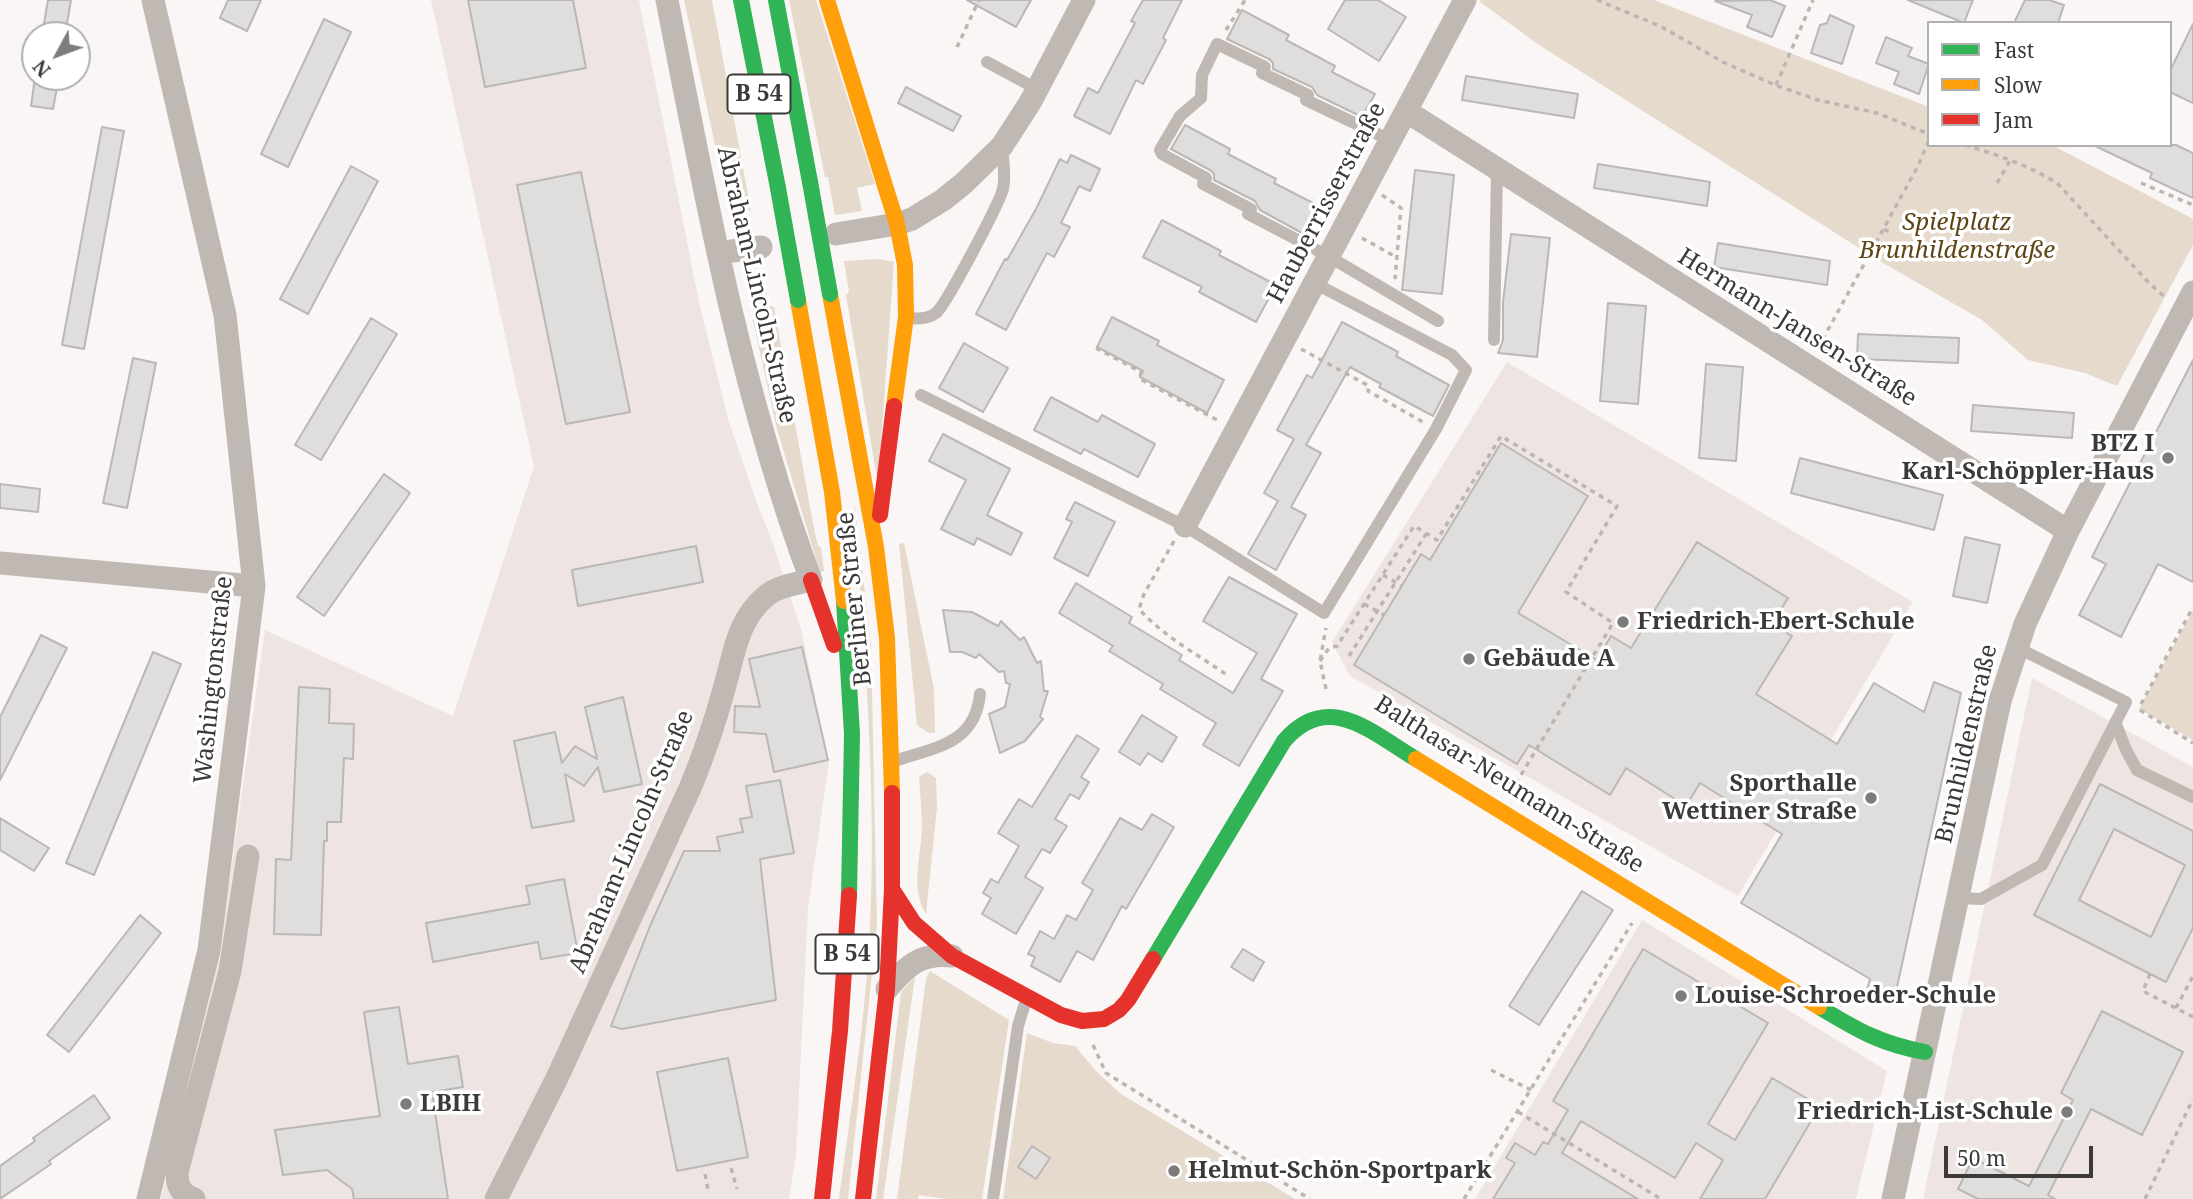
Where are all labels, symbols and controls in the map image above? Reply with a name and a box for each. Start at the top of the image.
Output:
north arrow [21,21,91,91]
legend [1927,21,2172,147]
text: Fast [1994,36,2034,64]
text: N [27,54,56,83]
text: Slow [1994,71,2042,99]
road number: B 54 [728,74,790,114]
street label: Hauberrisserstraße [1262,98,1392,308]
text: Jam [1994,106,2033,134]
street label: Abraham-Lincoln-Straße [710,144,802,426]
park label: Spielplatz Brunhildenstraße [1859,209,2055,265]
street label: Hermann-Jansen-Straße [1672,243,1922,413]
place label: BTZ I Karl-Schöppler-Haus [1902,430,2154,486]
marker: BTZ I Karl-Schöppler-Haus [2160,450,2176,466]
street label: Berliner Straße [832,510,878,688]
street label: Washingtonstraße [189,575,239,785]
place label: Friedrich-Ebert-Schule [1637,608,1915,636]
marker: Friedrich-Ebert-Schule [1615,614,1631,630]
street label: Brunhildenstraße [1930,642,2004,846]
place label: Gebäude A [1483,645,1615,673]
marker: Gebäude A [1461,651,1477,667]
street label: Balthasar-Neumann-Straße [1369,690,1649,880]
street label: Abraham-Lincoln-Straße [563,706,701,978]
place label: Sporthalle Wettiner Straße [1662,770,1857,826]
marker: Sporthalle Wettiner Straße [1863,790,1879,806]
road number: B 54 [816,934,878,973]
place label: Louise-Schroeder-Schule [1695,982,1996,1010]
marker: Louise-Schroeder-Schule [1673,988,1689,1004]
place label: LBIH [420,1090,481,1118]
marker: LBIH [398,1096,414,1112]
place label: Friedrich-List-Schule [1797,1098,2053,1126]
marker: Friedrich-List-Schule [2059,1104,2075,1120]
scale bar [1948,1132,2097,1176]
text: 50 m [1957,1144,2006,1172]
place label: Helmut-Schön-Sportpark [1188,1157,1492,1185]
marker: Helmut-Schön-Sportpark [1166,1163,1182,1179]

